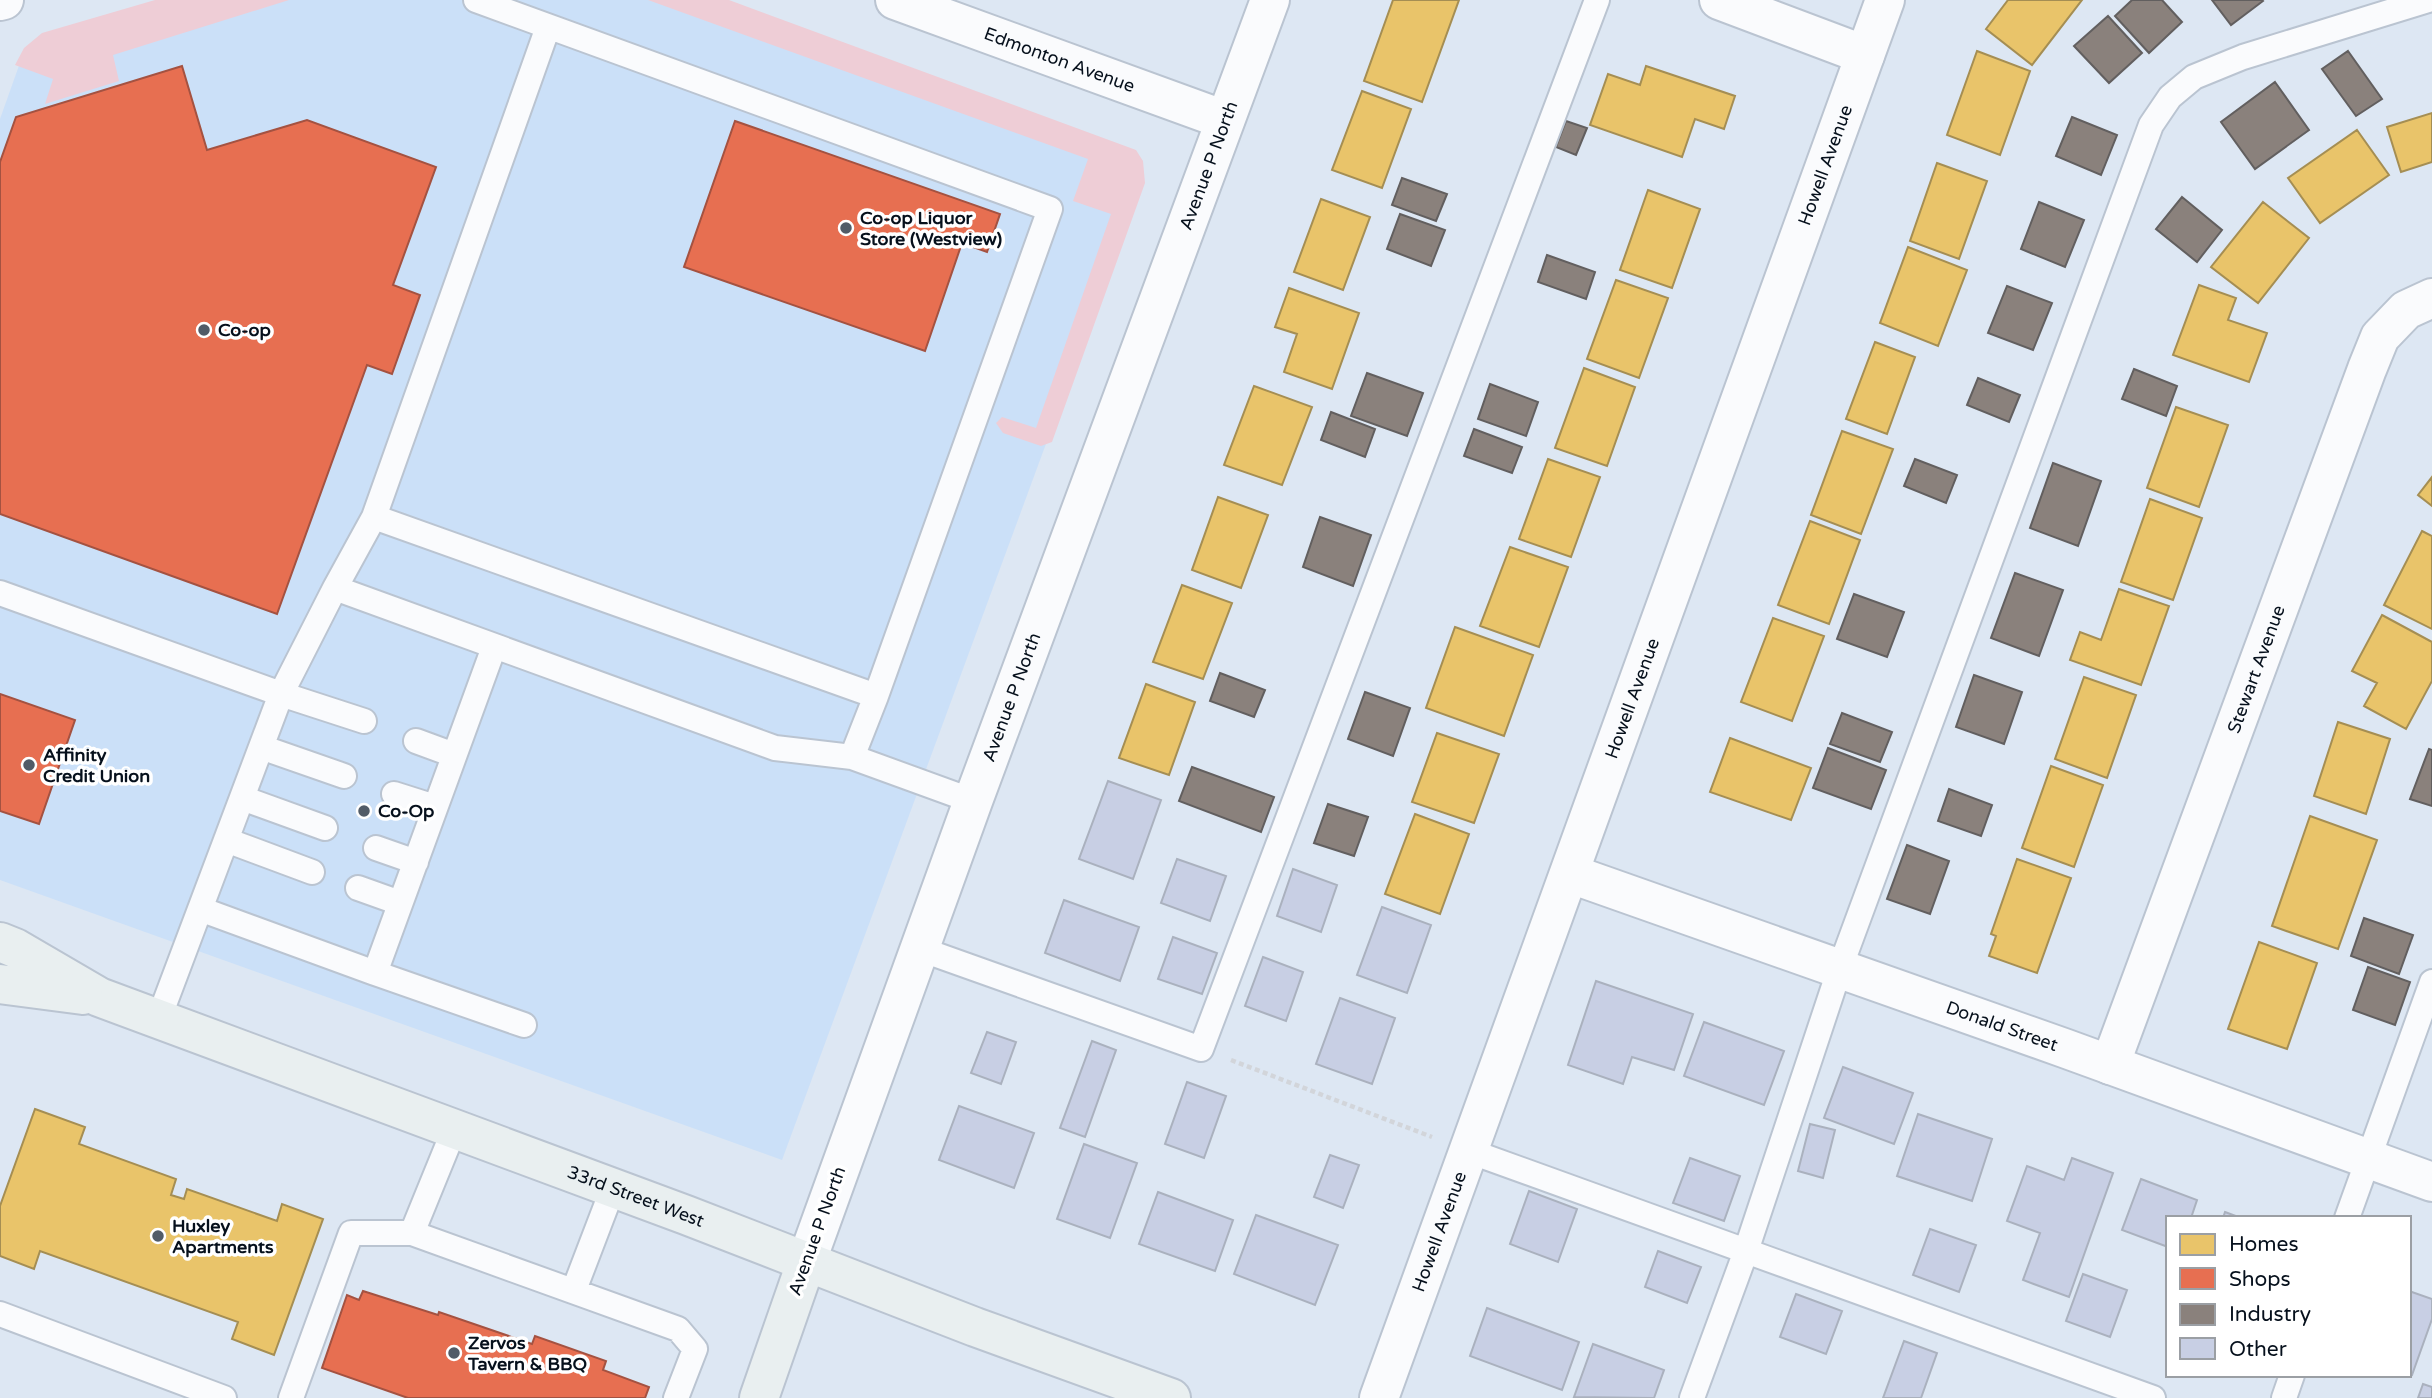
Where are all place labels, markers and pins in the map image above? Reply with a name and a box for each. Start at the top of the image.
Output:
place label: Co-op Liquor Store (Westview) [860,207,1002,250]
marker: Co-op Liquor Store (Westview) [838,220,854,236]
place label: Co-op [218,319,271,341]
marker: Co-op [196,322,212,338]
place label: Affinity Credit Union [43,744,150,787]
marker: Affinity Credit Union [21,757,37,773]
place label: Co-Op [378,800,434,822]
marker: Co-Op [356,803,372,819]
place label: Huxley Apartments [172,1215,274,1258]
marker: Huxley Apartments [150,1228,166,1244]
place label: Zervos Tavern & BBQ [467,1332,587,1375]
marker: Zervos Tavern & BBQ [446,1345,462,1361]

